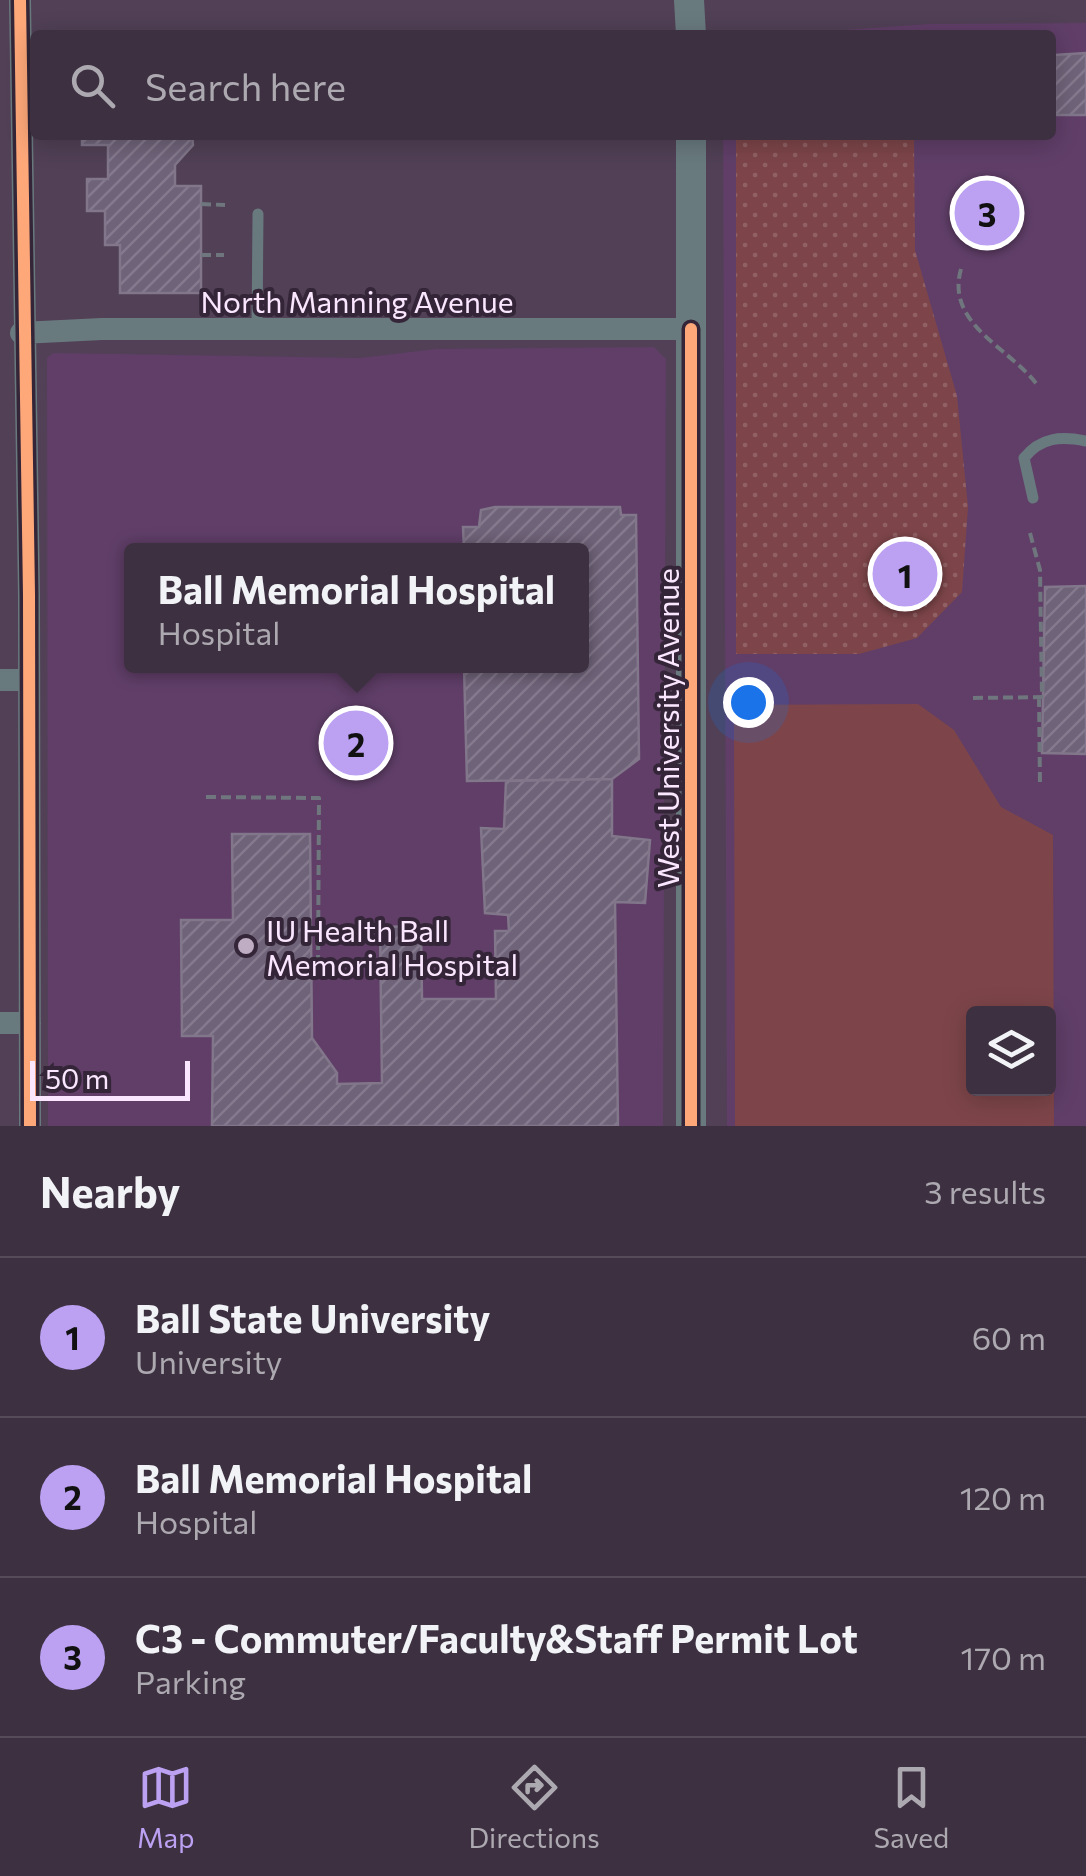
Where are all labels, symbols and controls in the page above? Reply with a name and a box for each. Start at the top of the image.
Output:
search box [30,30,1056,140]
icon: search [65,58,120,113]
text: Search here [145,62,346,109]
pin: 3 [954,176,1020,250]
street label: North Manning Avenue [200,282,514,319]
pin: 1 [872,536,938,612]
popup [124,543,589,673]
text: Ball Memorial Hospital [158,565,555,612]
street label: West University Avenue [648,568,685,888]
text: Hospital [158,612,280,652]
your location [723,677,774,728]
pin: 2 [324,706,388,780]
place label: IU Health Ball Memorial Hospital [266,911,518,982]
marker: IU Health Ball Memorial Hospital [235,935,257,957]
map controls [966,1006,1056,1096]
button: layers [966,1006,1056,1096]
scale bar [30,1056,190,1100]
text: 50 m [45,1061,109,1095]
text: Nearby [40,1165,180,1217]
text: 3 results [924,1171,1046,1211]
text: Ball State University [135,1294,490,1341]
text: 1 [65,1317,80,1357]
text: 60 m [972,1317,1046,1357]
text: University [135,1341,282,1381]
text: Ball Memorial Hospital [135,1454,532,1501]
text: 2 [63,1477,82,1517]
text: 120 m [960,1477,1046,1517]
text: Hospital [135,1501,257,1541]
text: C3 - Commuter/Faculty&Staff Permit Lot [135,1614,858,1661]
text: 3 [63,1637,82,1677]
text: 170 m [961,1637,1046,1677]
text: Parking [135,1661,246,1701]
tab: Map [137,1760,195,1854]
tab: Directions [468,1760,600,1854]
tab: Saved [874,1760,949,1854]

